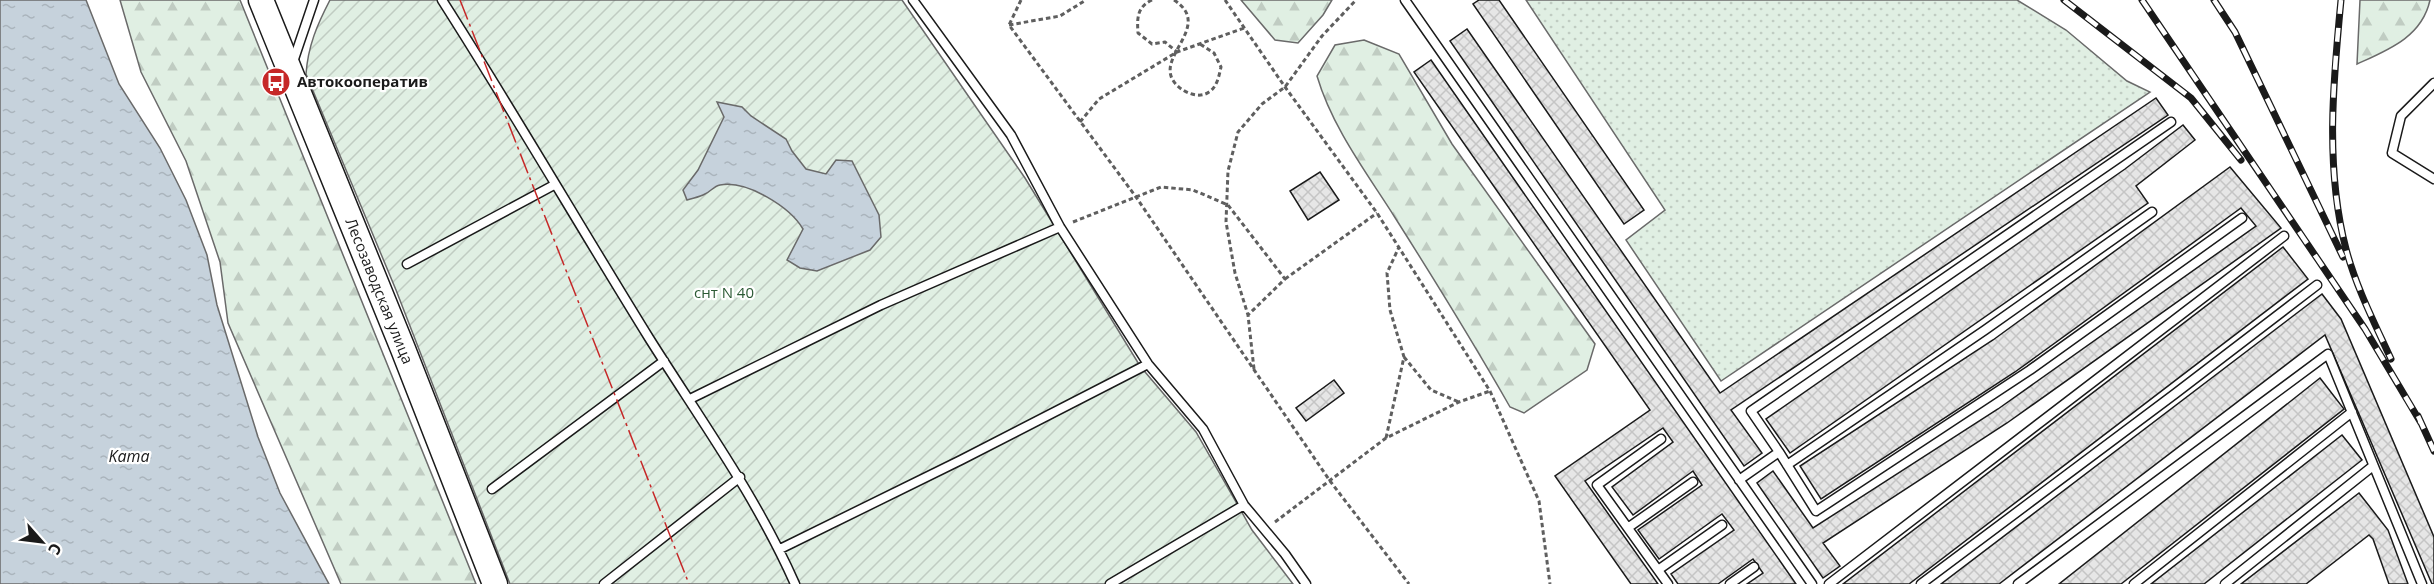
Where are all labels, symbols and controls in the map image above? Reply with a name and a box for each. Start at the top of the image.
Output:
bus stop icon: Автокооператив [260,66,292,98]
place label: Автокооператив [297,71,428,91]
street label: Лесозаводская улица [341,215,418,367]
park label: снт N 40 [694,282,754,302]
water label: Kama [109,445,150,467]
north arrow [12,512,72,572]
text: С [43,539,67,559]

